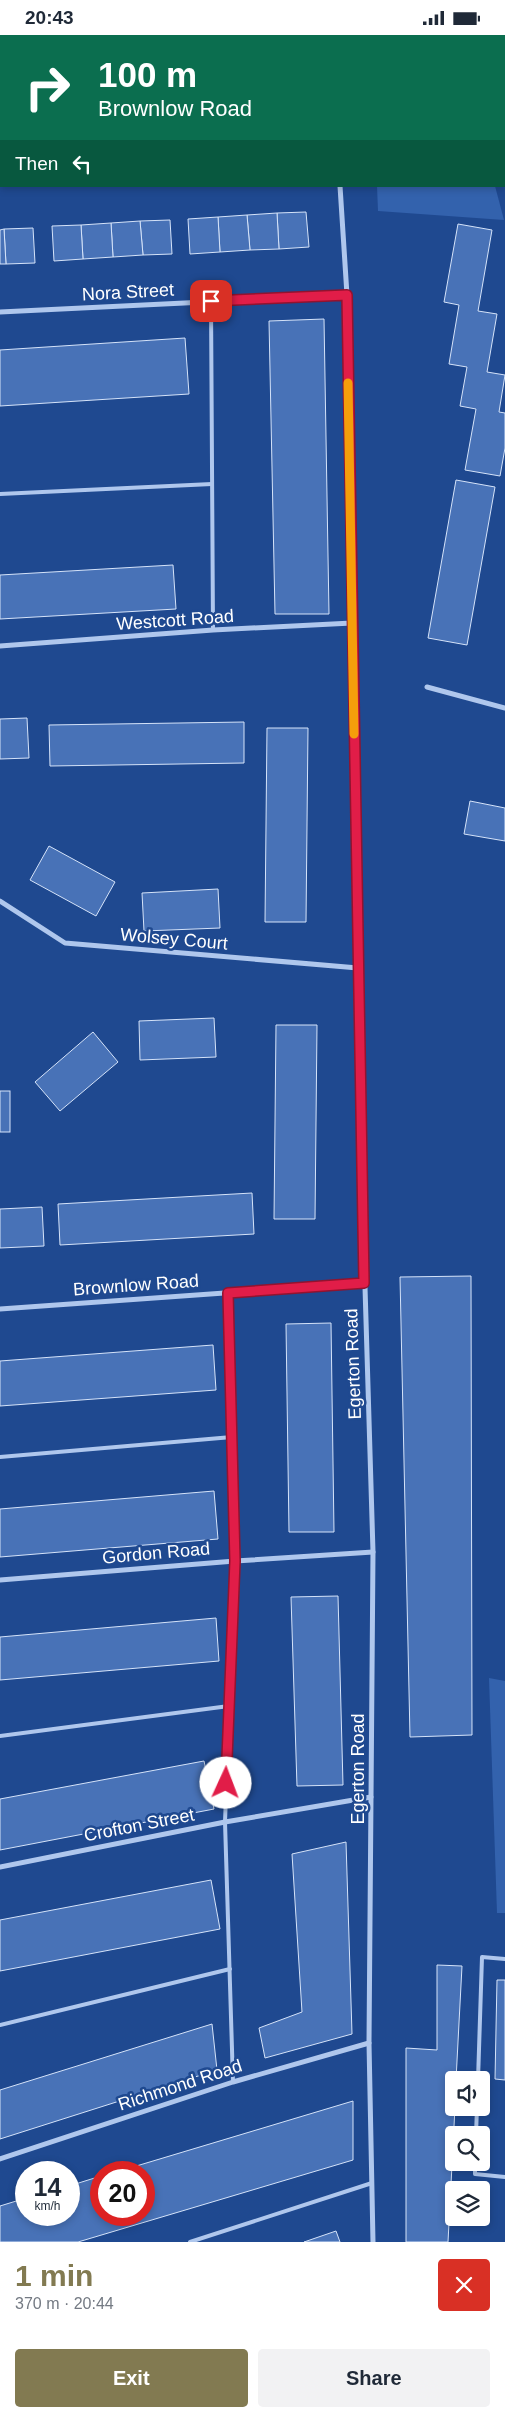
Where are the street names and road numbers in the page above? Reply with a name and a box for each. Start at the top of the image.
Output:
street label: Nora Street [82,280,174,304]
street label: Westcott Road [116,606,234,634]
street label: Wolsey Court [119,924,229,954]
street label: Brownlow Road [72,1271,200,1299]
street label: Egerton Road [341,1308,365,1420]
street label: Gordon Road [101,1538,211,1568]
street label: Egerton Road [348,1713,368,1825]
street label: Crofton Street [82,1804,196,1846]
street label: Richmond Road [116,2056,244,2114]

